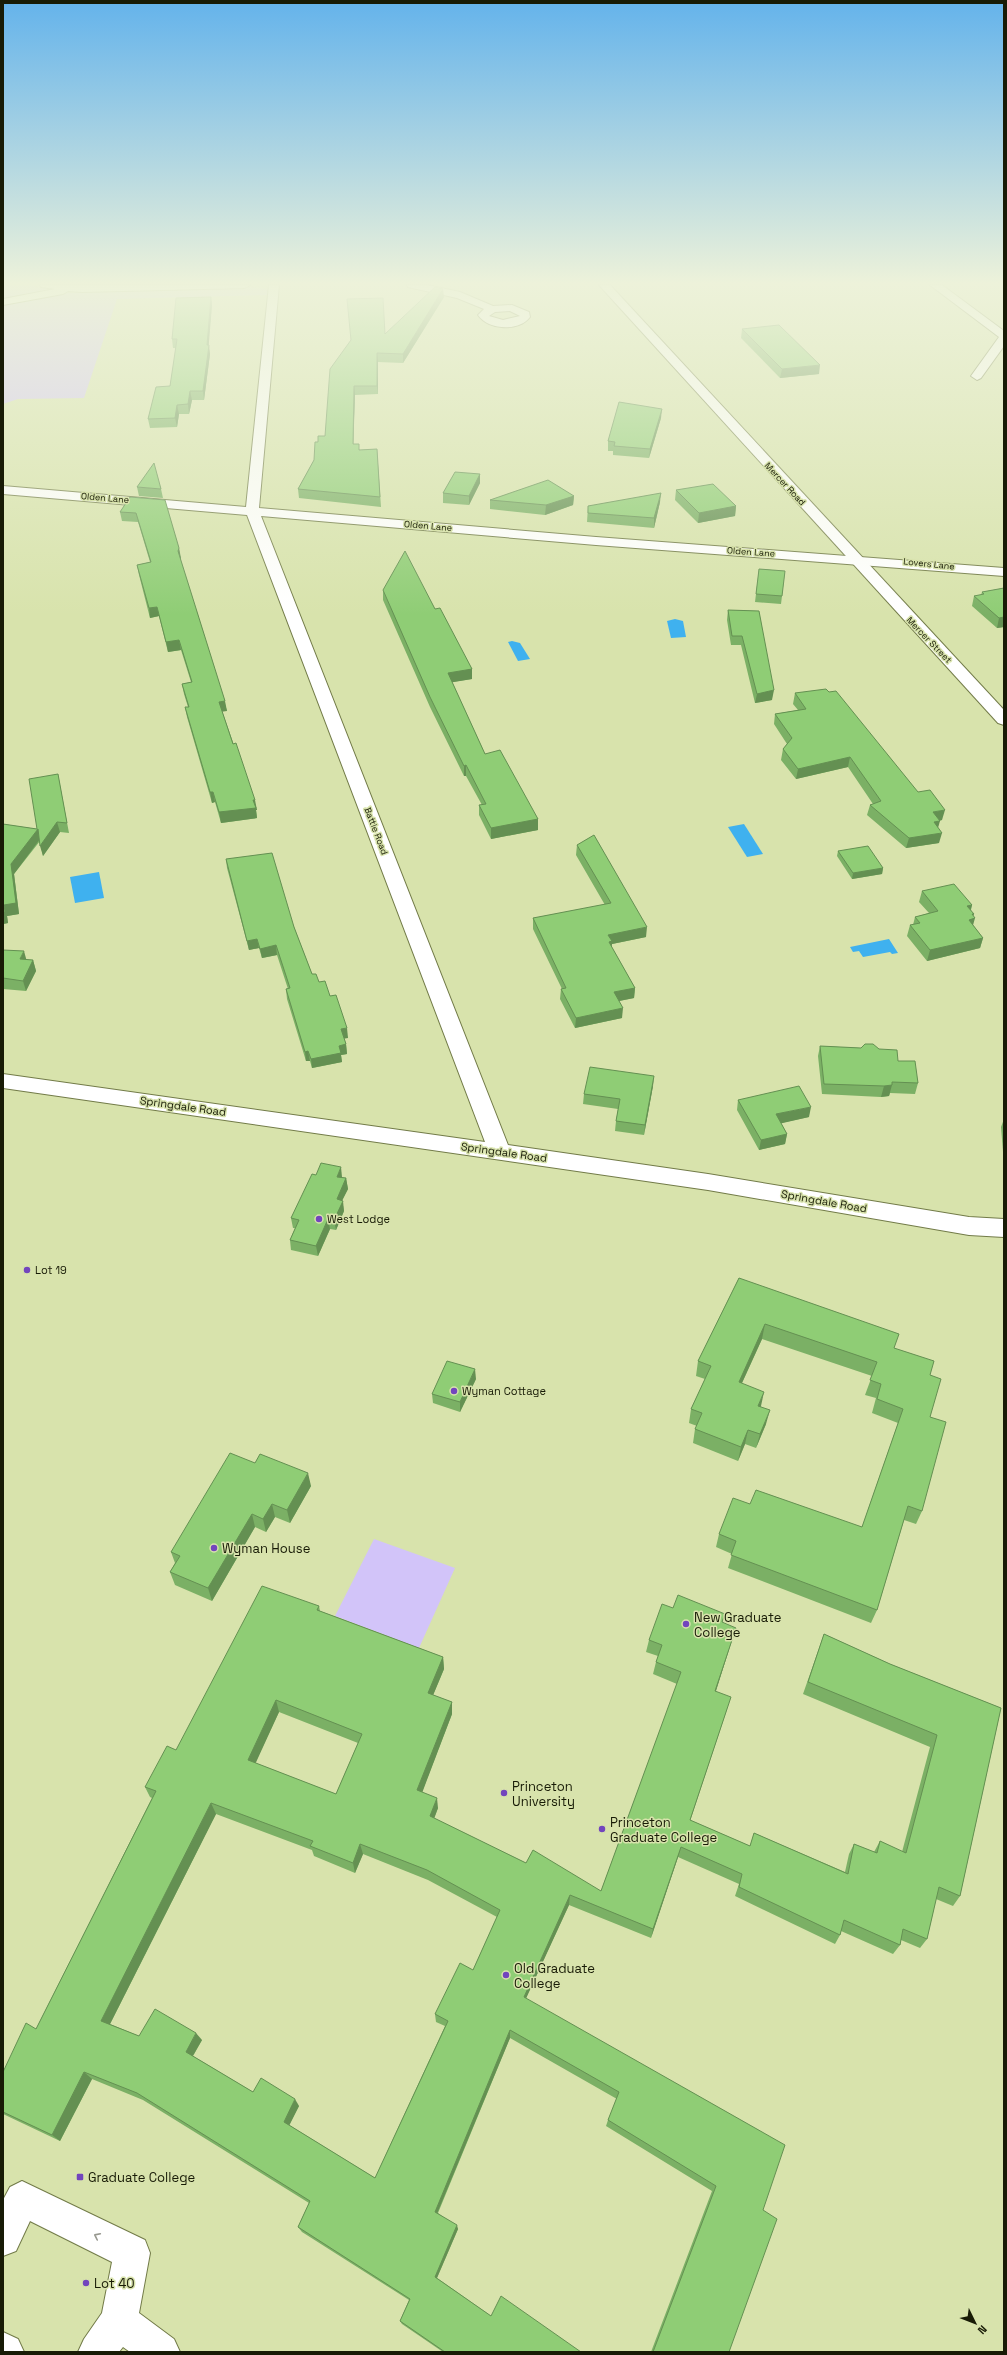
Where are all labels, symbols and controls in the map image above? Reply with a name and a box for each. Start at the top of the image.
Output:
street label: Mercer Road [762,460,808,508]
street label: Olden Lane [81,490,129,506]
street label: Olden Lane [404,518,452,534]
street label: Olden Lane [727,544,775,560]
street label: Lovers Lane [903,555,955,573]
street label: Mercer Street [904,614,954,666]
street label: Battle Road [361,805,391,857]
street label: Springdale Road [139,1093,227,1119]
street label: Springdale Road [460,1139,548,1165]
street label: Springdale Road [780,1187,868,1215]
place label: West Lodge [327,1212,390,1226]
marker: West Lodge [314,1214,324,1224]
place label: Lot 19 [35,1263,67,1277]
marker: Lot 19 [22,1265,32,1275]
place label: Wyman Cottage [462,1384,546,1398]
marker: Wyman Cottage [449,1386,459,1396]
place label: Wyman House [222,1540,310,1557]
marker: Wyman House [209,1543,219,1553]
place label: New Graduate College [694,1609,781,1641]
marker: New Graduate College [681,1619,691,1629]
place label: Princeton University [512,1778,575,1810]
marker: Princeton University [499,1788,509,1798]
place label: Princeton Graduate College [610,1814,717,1846]
marker: Princeton Graduate College [597,1824,607,1834]
place label: Old Graduate College [514,1960,595,1992]
marker: Old Graduate College [501,1970,511,1980]
place label: Graduate College [88,2169,195,2186]
marker: Graduate College [75,2172,85,2182]
one-way arrow [94,2233,101,2241]
place label: Lot 40 [94,2275,135,2292]
marker: Lot 40 [81,2278,91,2288]
north arrow [955,2303,995,2343]
text: N [975,2322,990,2337]

